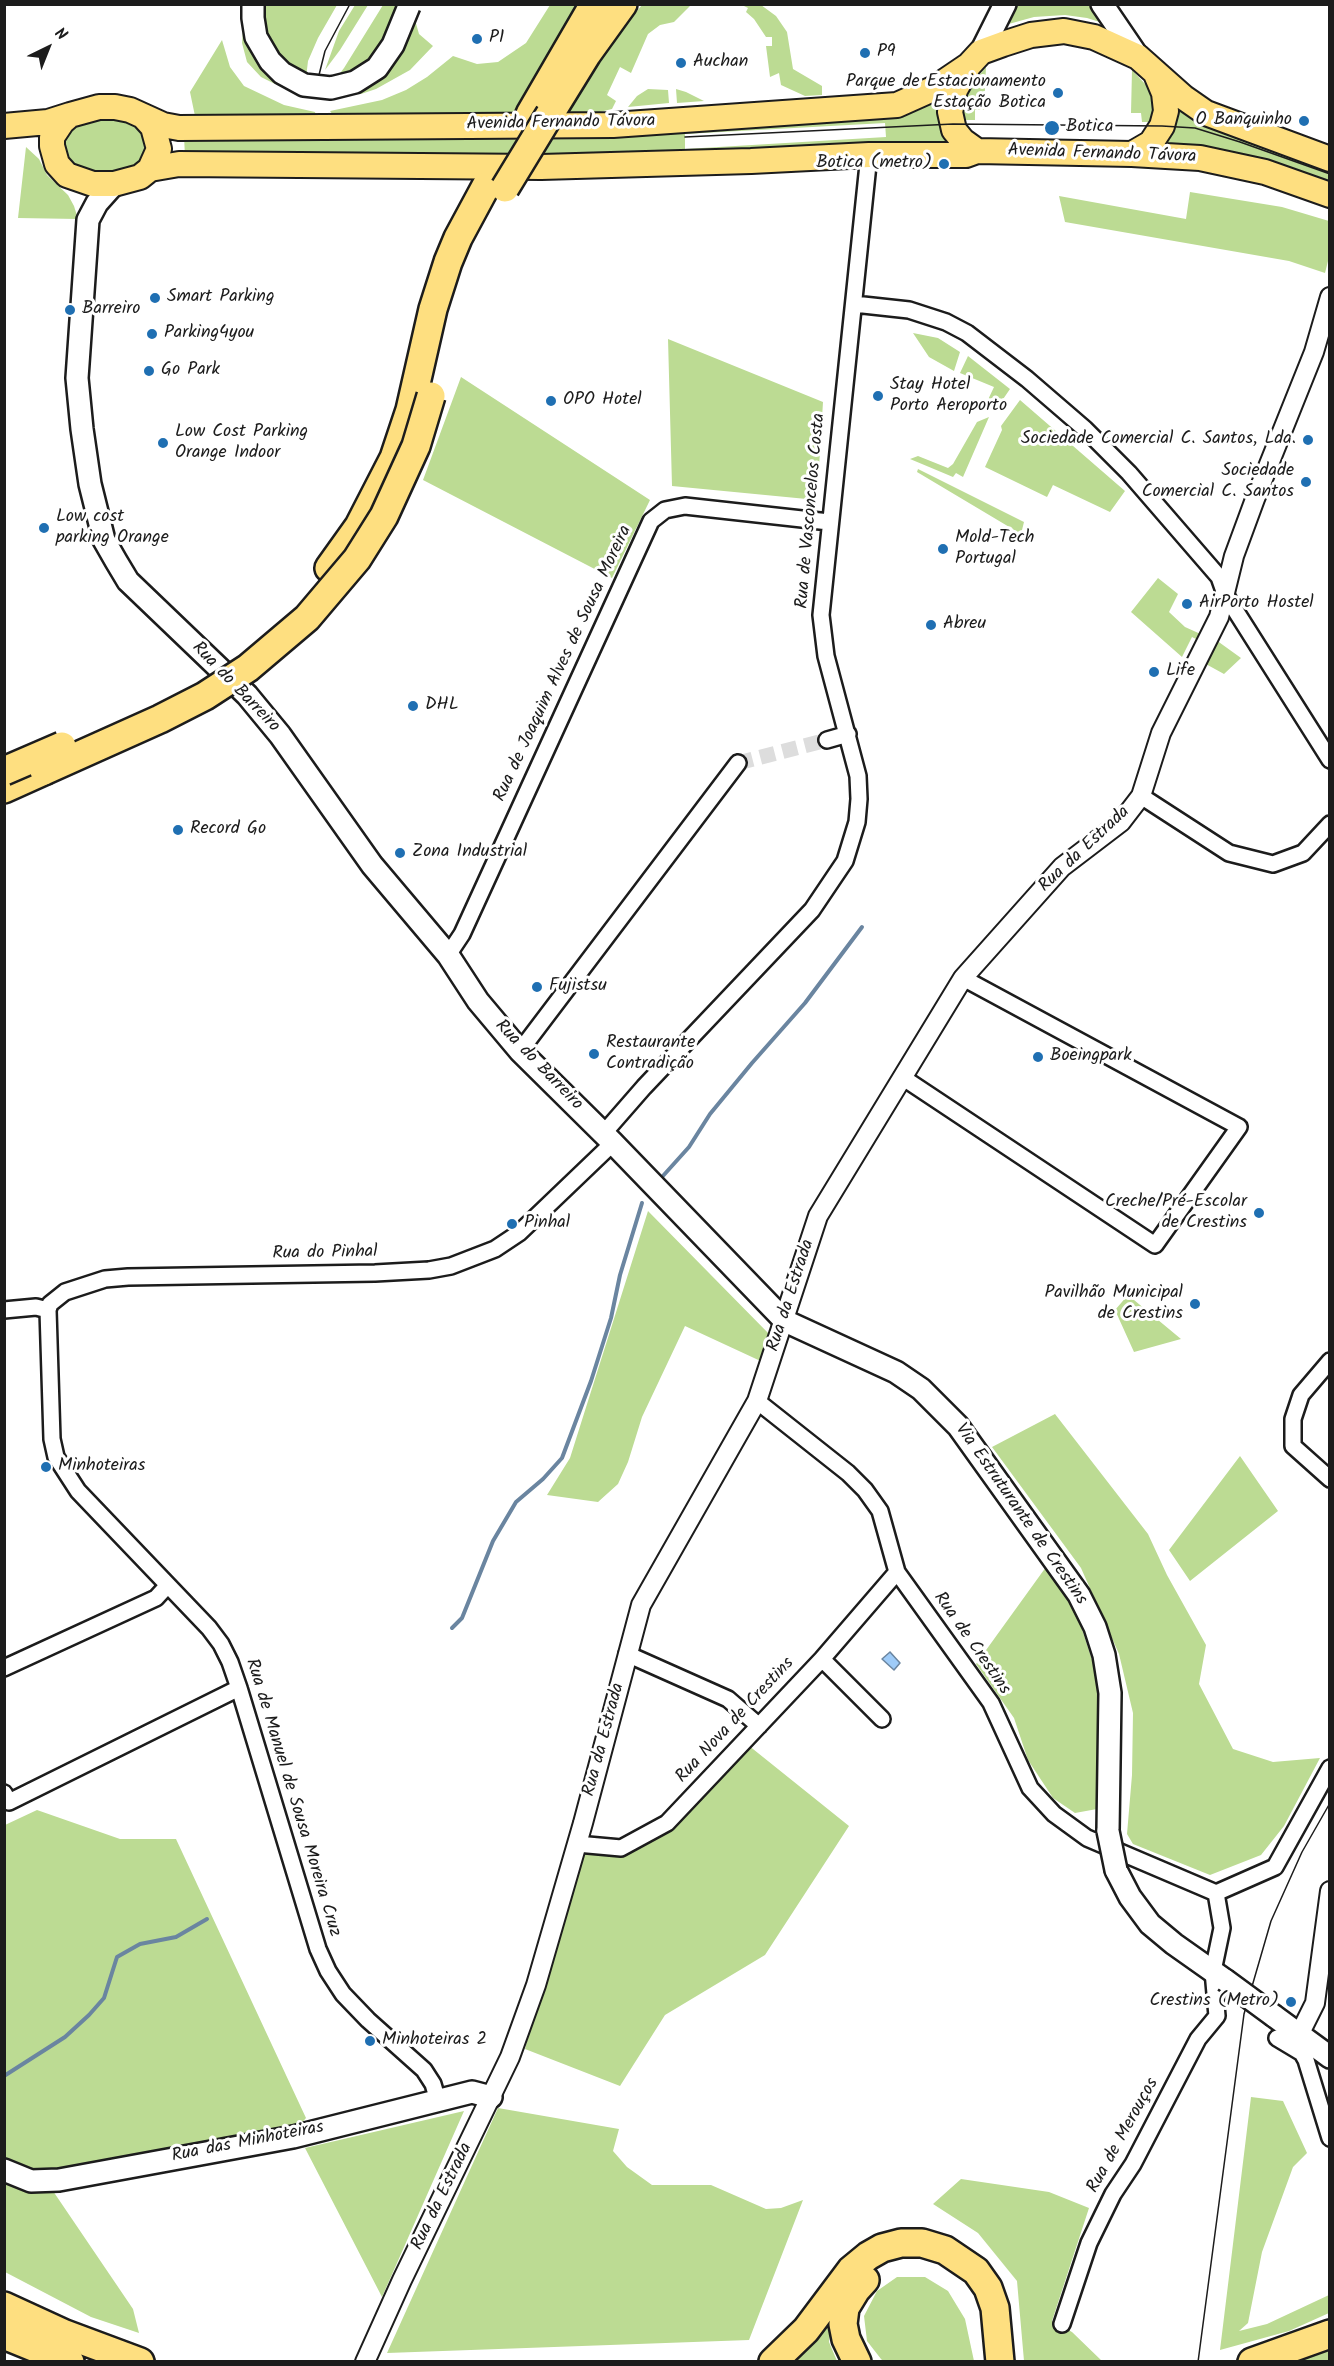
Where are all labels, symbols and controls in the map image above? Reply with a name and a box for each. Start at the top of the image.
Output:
north arrow [18,18,78,78]
text: N [48,22,73,47]
place label: P1 [489,28,504,50]
marker: P1 [470,32,484,46]
place label: P9 [877,42,896,64]
marker: P9 [858,46,872,60]
place label: Auchan [693,52,748,74]
marker: Auchan [674,56,688,70]
place label: Parque de Estacionamento Estação Botica [846,72,1046,115]
marker: Parque de Estacionamento Estação Botica [1051,86,1065,100]
place label: O Banquinho [1195,110,1292,132]
street label: Avenida Fernando Távora [466,112,656,136]
marker: O Banquinho [1297,114,1311,128]
place label: Botica [1066,117,1113,139]
marker: Botica [1043,119,1061,137]
street label: Avenida Fernando Távora [1007,141,1197,169]
place label: Botica (metro) [816,153,932,175]
marker: Botica (metro) [937,157,951,171]
place label: Smart Parking [167,287,275,309]
marker: Smart Parking [148,291,162,305]
place label: Barreiro [82,299,140,321]
marker: Barreiro [63,303,77,317]
place label: Parking4you [164,323,254,345]
marker: Parking4you [145,327,159,341]
place label: Go Park [161,360,220,382]
marker: Go Park [142,364,156,378]
place label: Stay Hotel Porto Aeroporto [890,375,1007,418]
marker: Stay Hotel Porto Aeroporto [871,389,885,403]
place label: OPO Hotel [563,390,642,412]
marker: OPO Hotel [544,394,558,408]
street label: Rua de Vasconcelos Costa [793,412,831,610]
place label: Low Cost Parking Orange Indoor [175,422,308,464]
place label: Sociedade Comercial C. Santos, Lda. [1021,429,1296,451]
marker: Sociedade Comercial C. Santos, Lda. [1301,433,1315,447]
marker: Low Cost Parking Orange Indoor [156,436,170,450]
place label: Sociedade Comercial C. Santos [1142,461,1294,504]
marker: Sociedade Comercial C. Santos [1299,475,1313,489]
place label: Low cost parking Orange [56,507,169,550]
marker: Low cost parking Orange [37,521,51,535]
street label: Rua de Joaquim Alves de Sousa Moreira [490,522,638,806]
place label: Mold-Tech Portugal [955,528,1034,570]
marker: Mold-Tech Portugal [936,542,950,556]
place label: AirPorto Hostel [1199,593,1314,615]
marker: AirPorto Hostel [1180,597,1194,611]
place label: Abreu [943,614,986,636]
marker: Abreu [924,618,938,632]
street label: Rua do Barreiro [186,638,284,738]
place label: Life [1166,661,1195,683]
marker: Life [1147,665,1161,679]
place label: DHL [425,695,458,717]
marker: DHL [406,699,420,713]
street label: Rua da Estrada [1035,802,1135,898]
place label: Record Go [190,819,266,841]
marker: Record Go [171,823,185,837]
place label: Zona Industrial [412,842,527,864]
marker: Zona Industrial [393,846,407,860]
place label: Fujistsu [549,976,607,998]
marker: Fujistsu [530,980,544,994]
street label: Rua do Barreiro [489,1016,587,1116]
place label: Restaurante Contradição [606,1033,695,1076]
place label: Boeingpark [1050,1046,1132,1068]
marker: Restaurante Contradição [587,1047,601,1061]
marker: Boeingpark [1031,1050,1045,1064]
place label: Creche/Pré-Escolar de Crestins [1105,1192,1247,1234]
marker: Creche/Pré-Escolar de Crestins [1252,1206,1266,1220]
place label: Pinhal [524,1213,570,1235]
marker: Pinhal [505,1217,519,1231]
street label: Rua da Estrada [764,1237,820,1355]
street label: Rua do Pinhal [272,1242,378,1266]
place label: Pavilhão Municipal de Crestins [1044,1283,1183,1326]
marker: Pavilhão Municipal de Crestins [1188,1297,1202,1311]
street label: Via Estruturante de Crestins [949,1420,1091,1610]
place label: Minhoteiras [58,1456,145,1478]
marker: Minhoteiras [39,1460,53,1474]
street label: Rua de Crestins [928,1589,1014,1699]
street label: Rua Nova de Crestins [672,1654,800,1788]
street label: Rua de Manuel de Sousa Moreira Cruz [239,1656,345,1940]
street label: Rua da Estrada [579,1681,631,1799]
place label: Crestins (Metro) [1150,1991,1279,2013]
marker: Crestins (Metro) [1284,1995,1298,2009]
place label: Minhoteiras 2 [382,2030,487,2052]
marker: Minhoteiras 2 [363,2034,377,2048]
street label: Rua de Merouços [1084,2075,1164,2197]
street label: Rua das Minhoteiras [170,2118,326,2168]
street label: Rua da Estrada [408,2140,478,2254]

